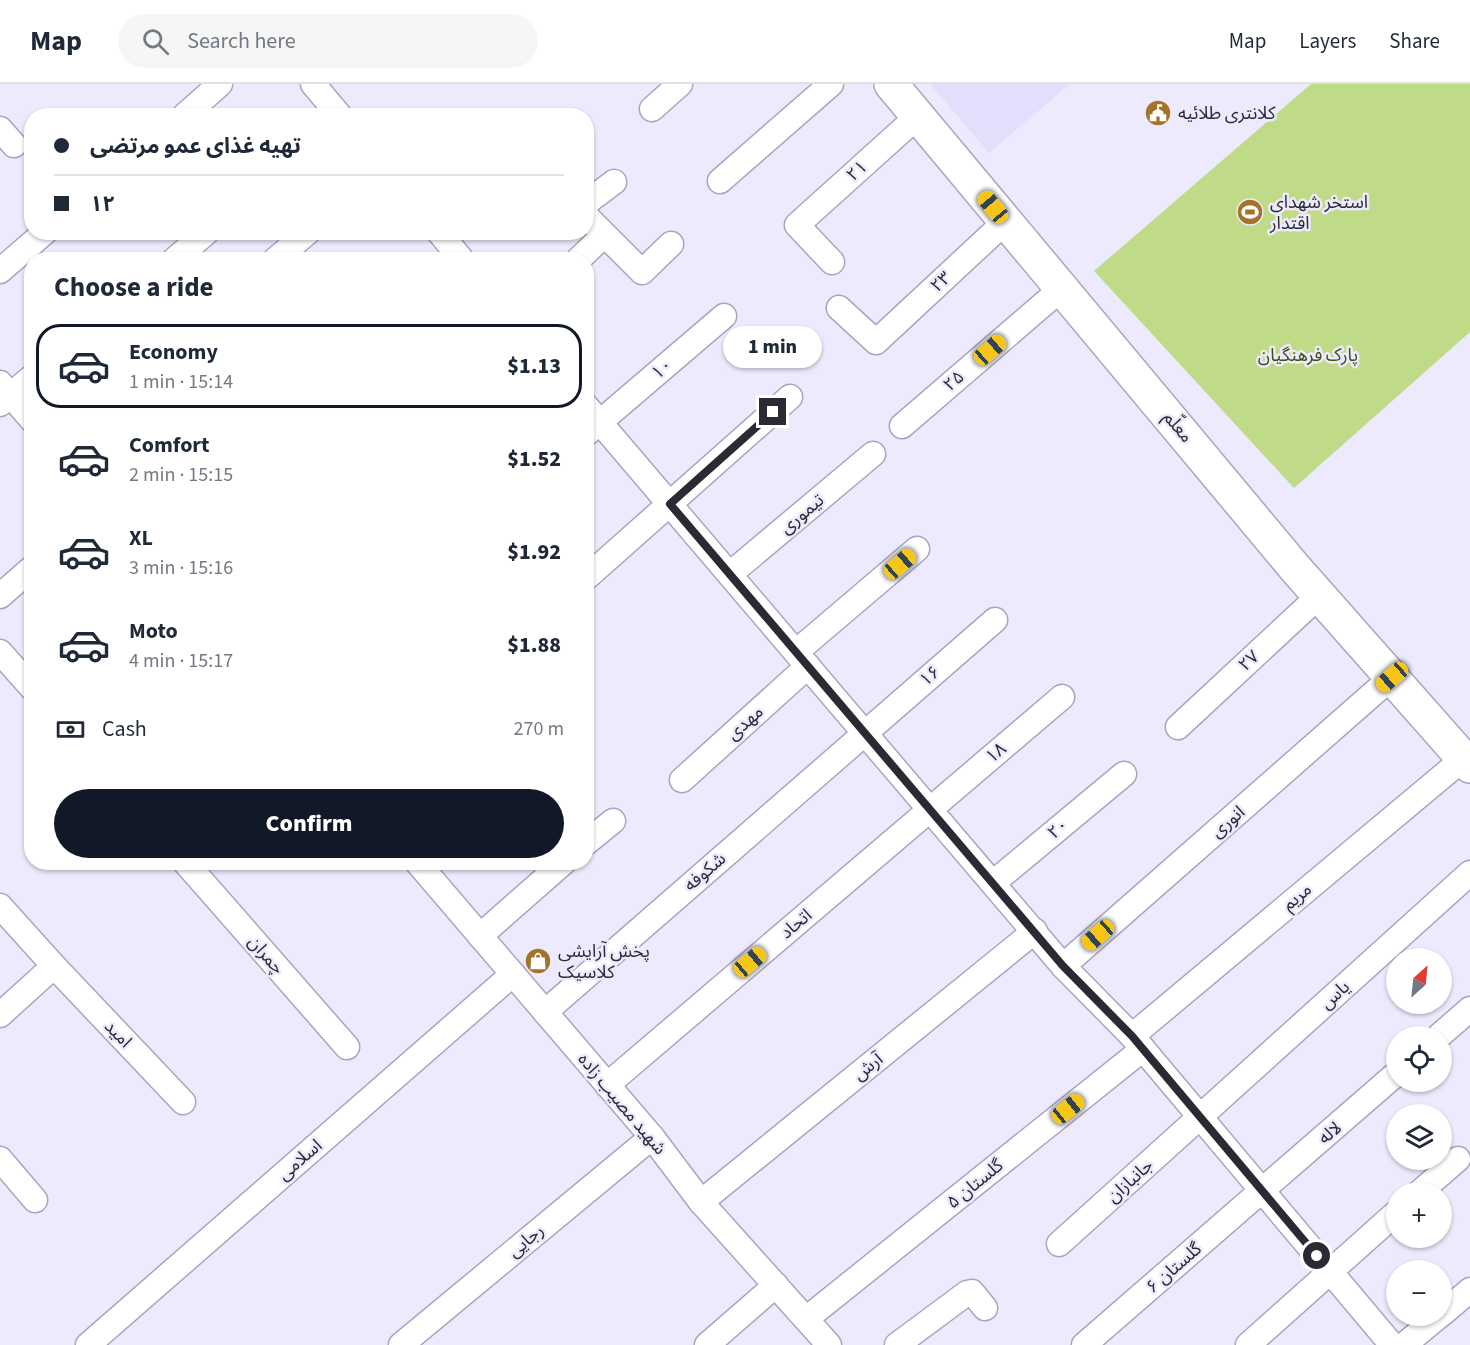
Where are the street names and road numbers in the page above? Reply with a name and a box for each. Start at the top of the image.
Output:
street label: ۲۱ [841,155,873,187]
street label: ۲۳ [925,266,957,298]
street label: ۱۰ [646,353,678,385]
street label: ۲۵ [938,365,970,397]
street label: معلّم [1157,404,1201,448]
street label: تیموری [774,488,830,540]
street label: ۲۷ [1233,645,1265,677]
street label: ۱۶ [914,660,946,692]
street label: مهدی [721,700,769,746]
street label: ۱۸ [980,737,1012,769]
street label: انوری [1205,800,1251,844]
street label: ۲۰ [1042,813,1074,845]
street label: شکوفه [678,847,732,897]
street label: مریم [1277,877,1317,917]
street label: اتحاد [775,903,817,945]
street label: چمران [242,930,290,980]
street label: یاس [1315,975,1355,1015]
street label: امید [99,1015,137,1053]
street label: آرش [848,1047,889,1087]
street label: شهید مصیب زاده [572,1048,672,1160]
street label: لاله [1313,1116,1347,1150]
street label: اسلامی [272,1134,328,1186]
street label: گلستان ۵ [941,1153,1009,1215]
street label: جانبازان [1101,1153,1159,1209]
street label: رجایی [503,1218,549,1264]
street label: گلستان ۶ [1141,1236,1208,1299]

